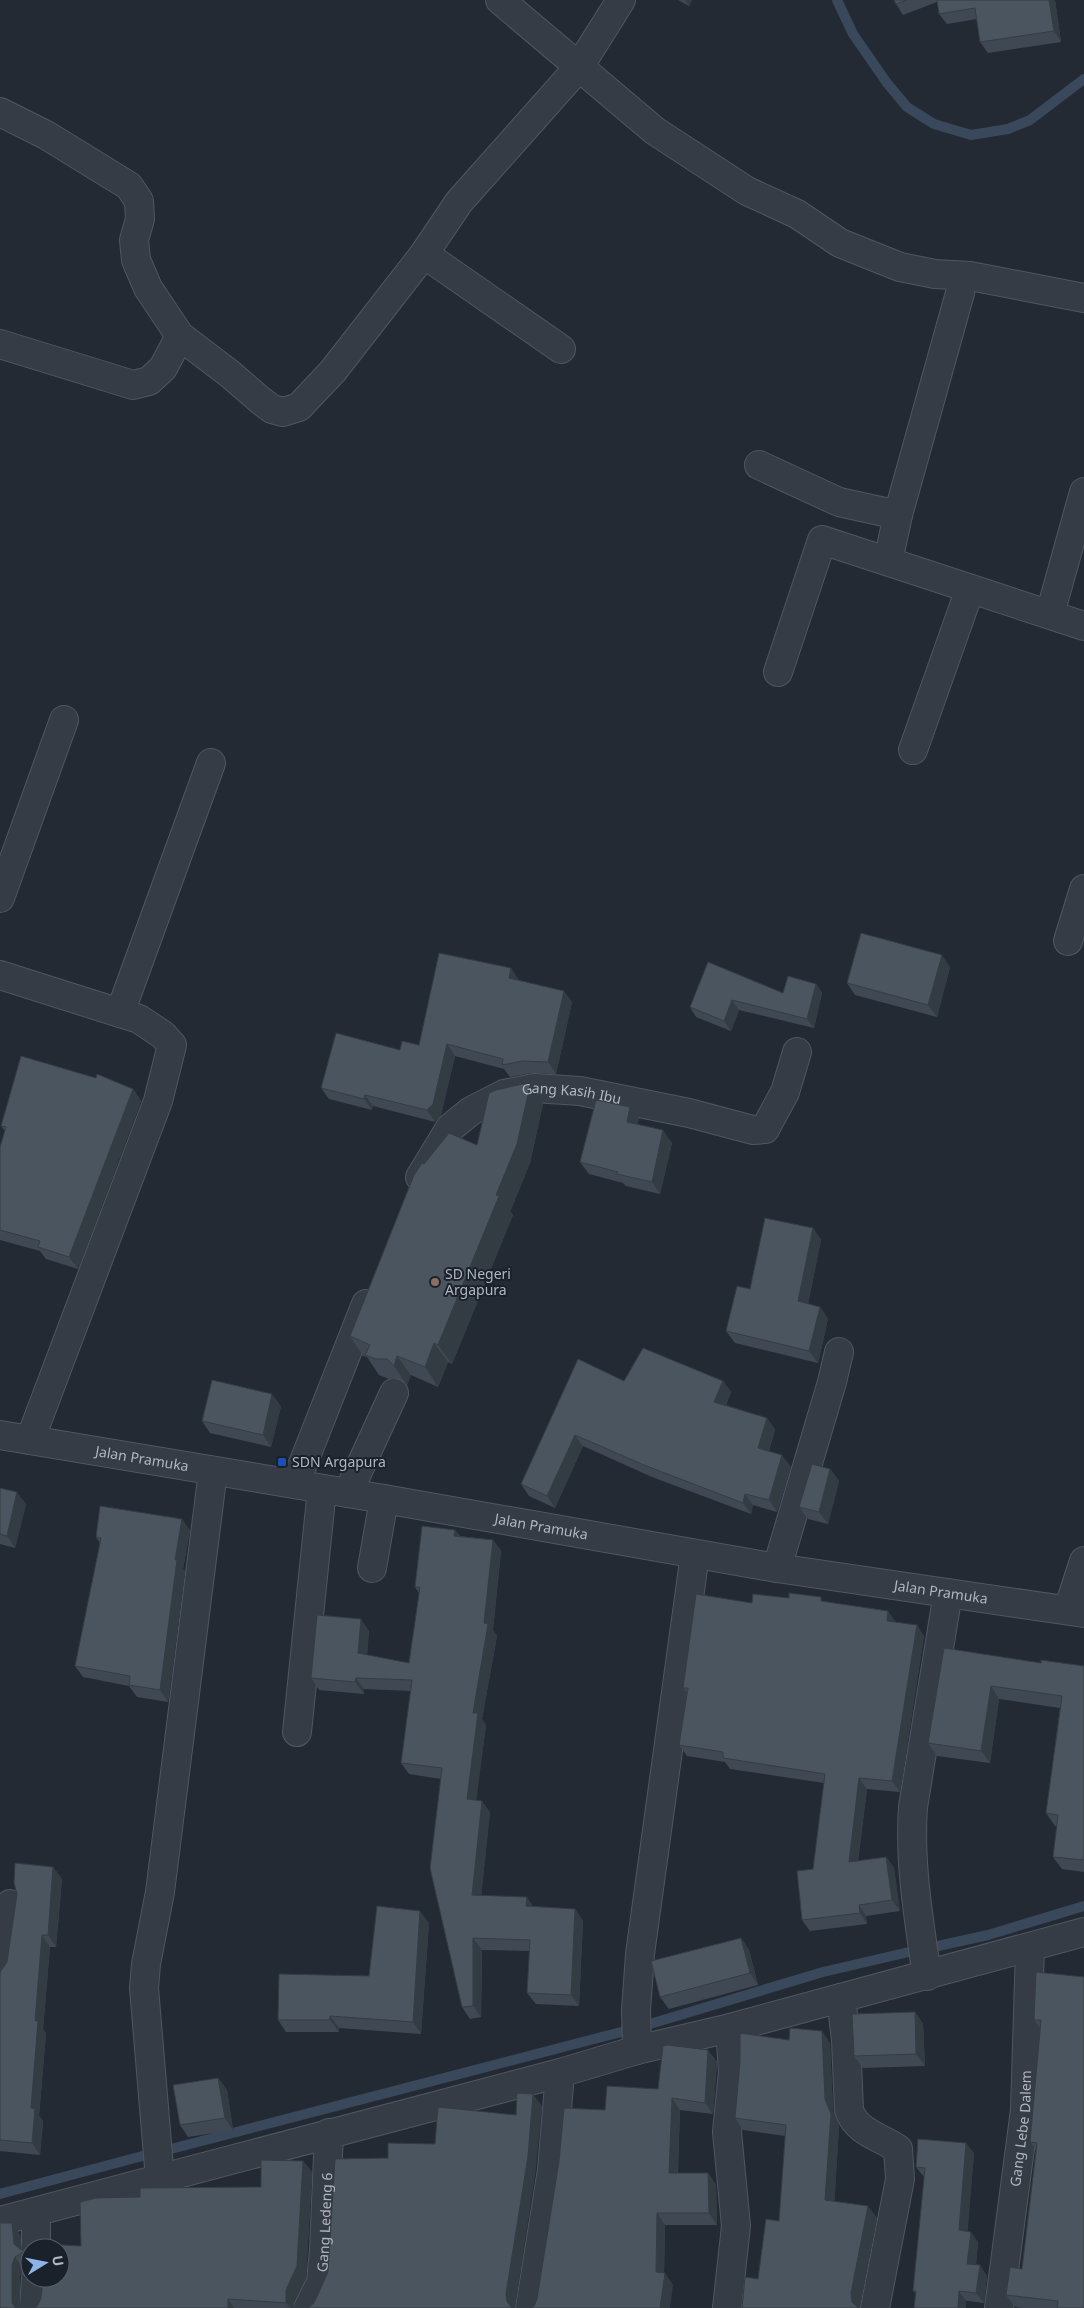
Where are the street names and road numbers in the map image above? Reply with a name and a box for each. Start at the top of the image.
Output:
street label: Gang Kasih Ibu [520,1078,623,1108]
street label: Jalan Pramuka [92,1441,190,1475]
street label: Jalan Pramuka [491,1508,590,1544]
street label: Jalan Pramuka [891,1575,989,1608]
street label: Gang Lebe Dalem [1005,2070,1035,2188]
street label: Gang Ledeng 6 [312,2172,336,2273]

